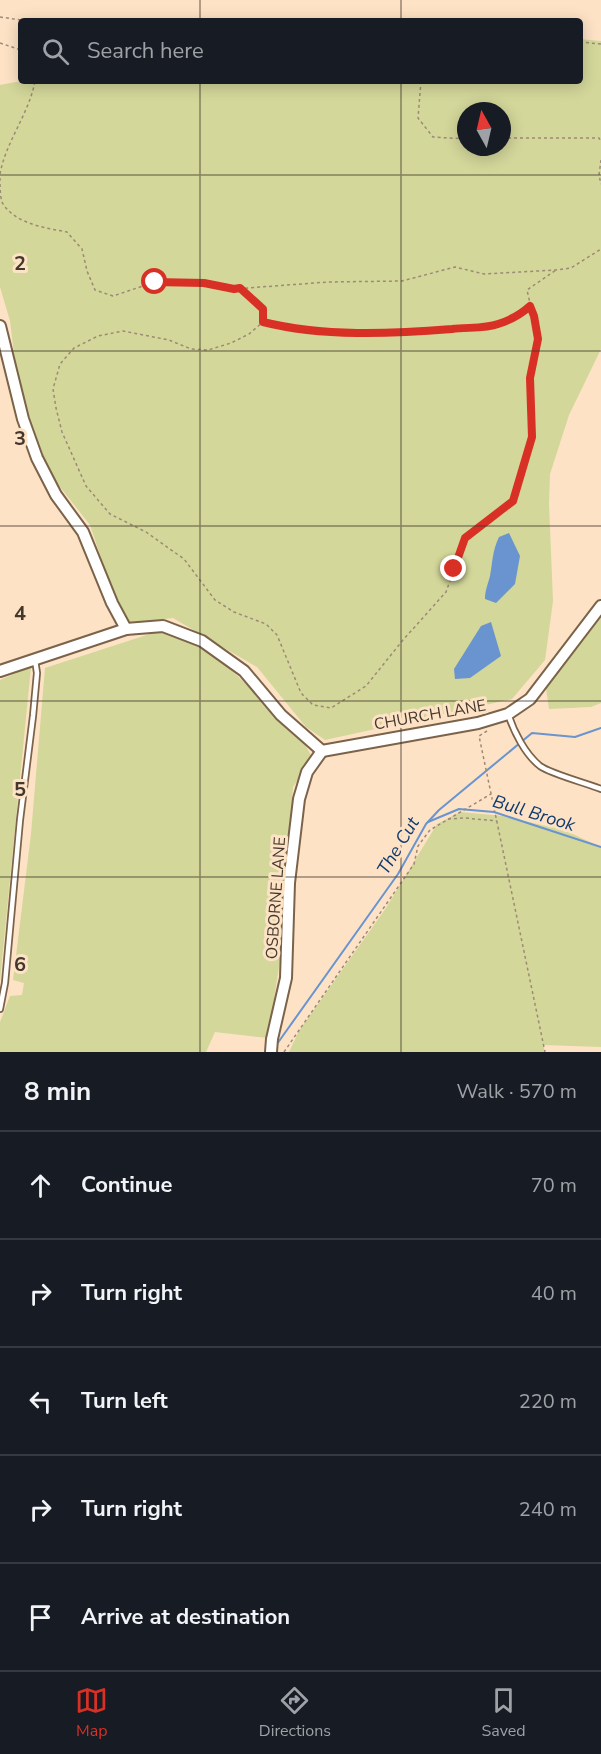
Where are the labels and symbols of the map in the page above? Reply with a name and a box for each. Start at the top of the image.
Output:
north arrow [457,102,511,156]
text: 2 [14,250,26,277]
route start [141,268,167,294]
text: 3 [14,425,26,452]
route end [440,555,466,581]
text: 4 [14,600,26,627]
street label: CHURCH LANE [372,694,488,736]
text: 5 [14,776,26,803]
water label: Bull Brook [490,789,579,837]
water label: The Cut [371,812,425,879]
street label: OSBORNE LANE [261,836,291,960]
text: 6 [14,951,26,978]

